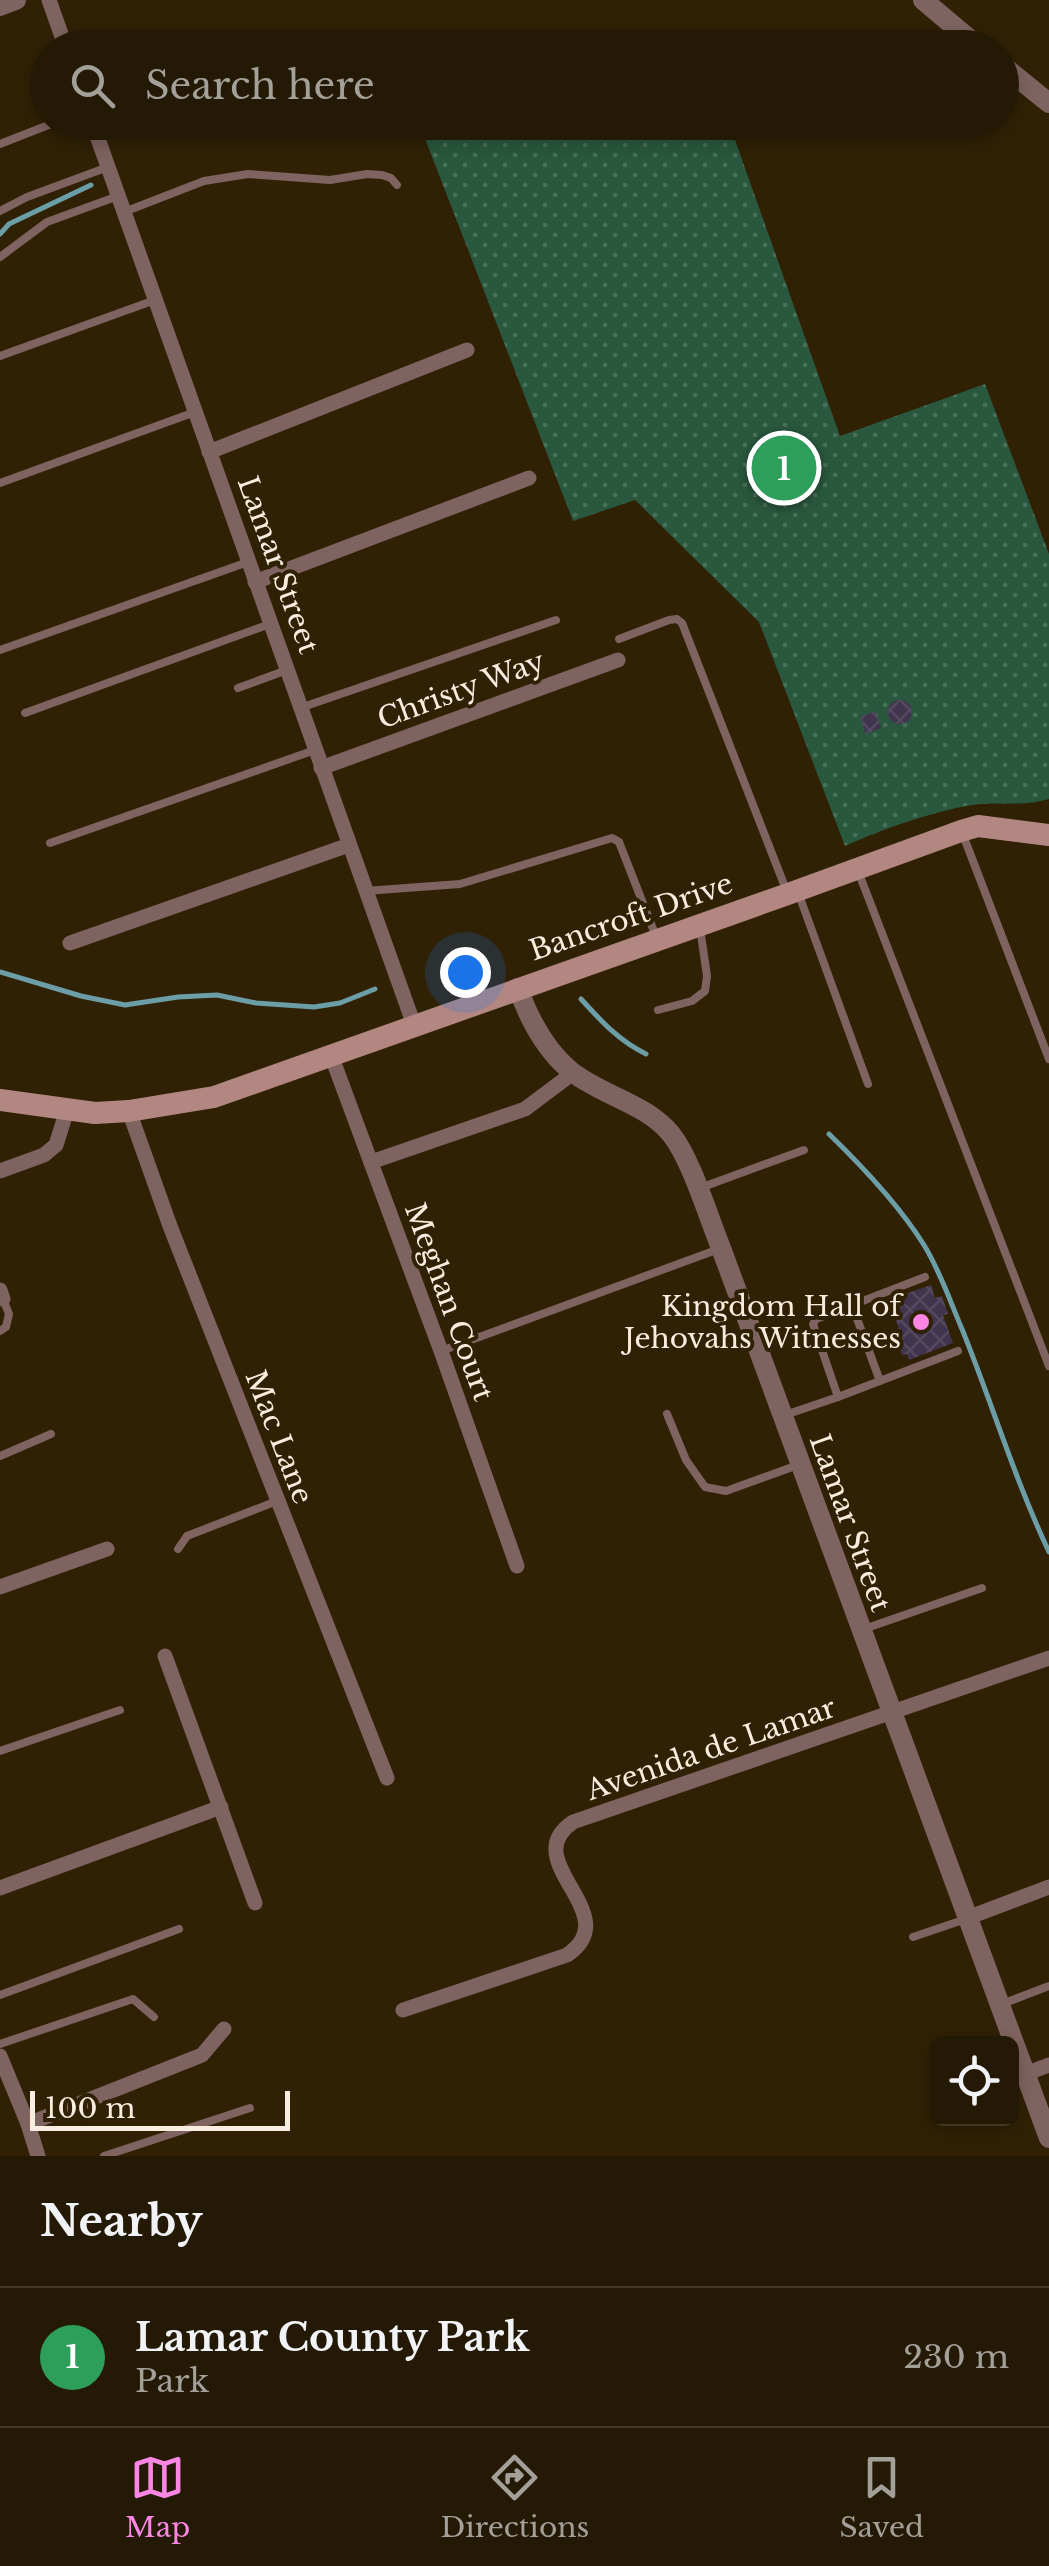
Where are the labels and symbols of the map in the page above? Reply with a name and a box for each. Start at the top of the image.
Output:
pin: 1 [752,430,816,506]
street label: Lamar Street [230,471,326,659]
street label: Christy Way [373,644,549,736]
street label: Bancroft Drive [525,866,737,968]
your location [440,947,491,998]
street label: Meghan Court [397,1198,501,1406]
place label: Kingdom Hall of Jehovahs Witnesses [620,1289,904,1356]
marker: Kingdom Hall of Jehovahs Witnesses [910,1311,932,1333]
street label: Mac Lane [238,1365,320,1509]
street label: Lamar Street [802,1429,898,1617]
street label: Avenida de Lamar [581,1690,841,1808]
scale bar [30,2086,290,2130]

